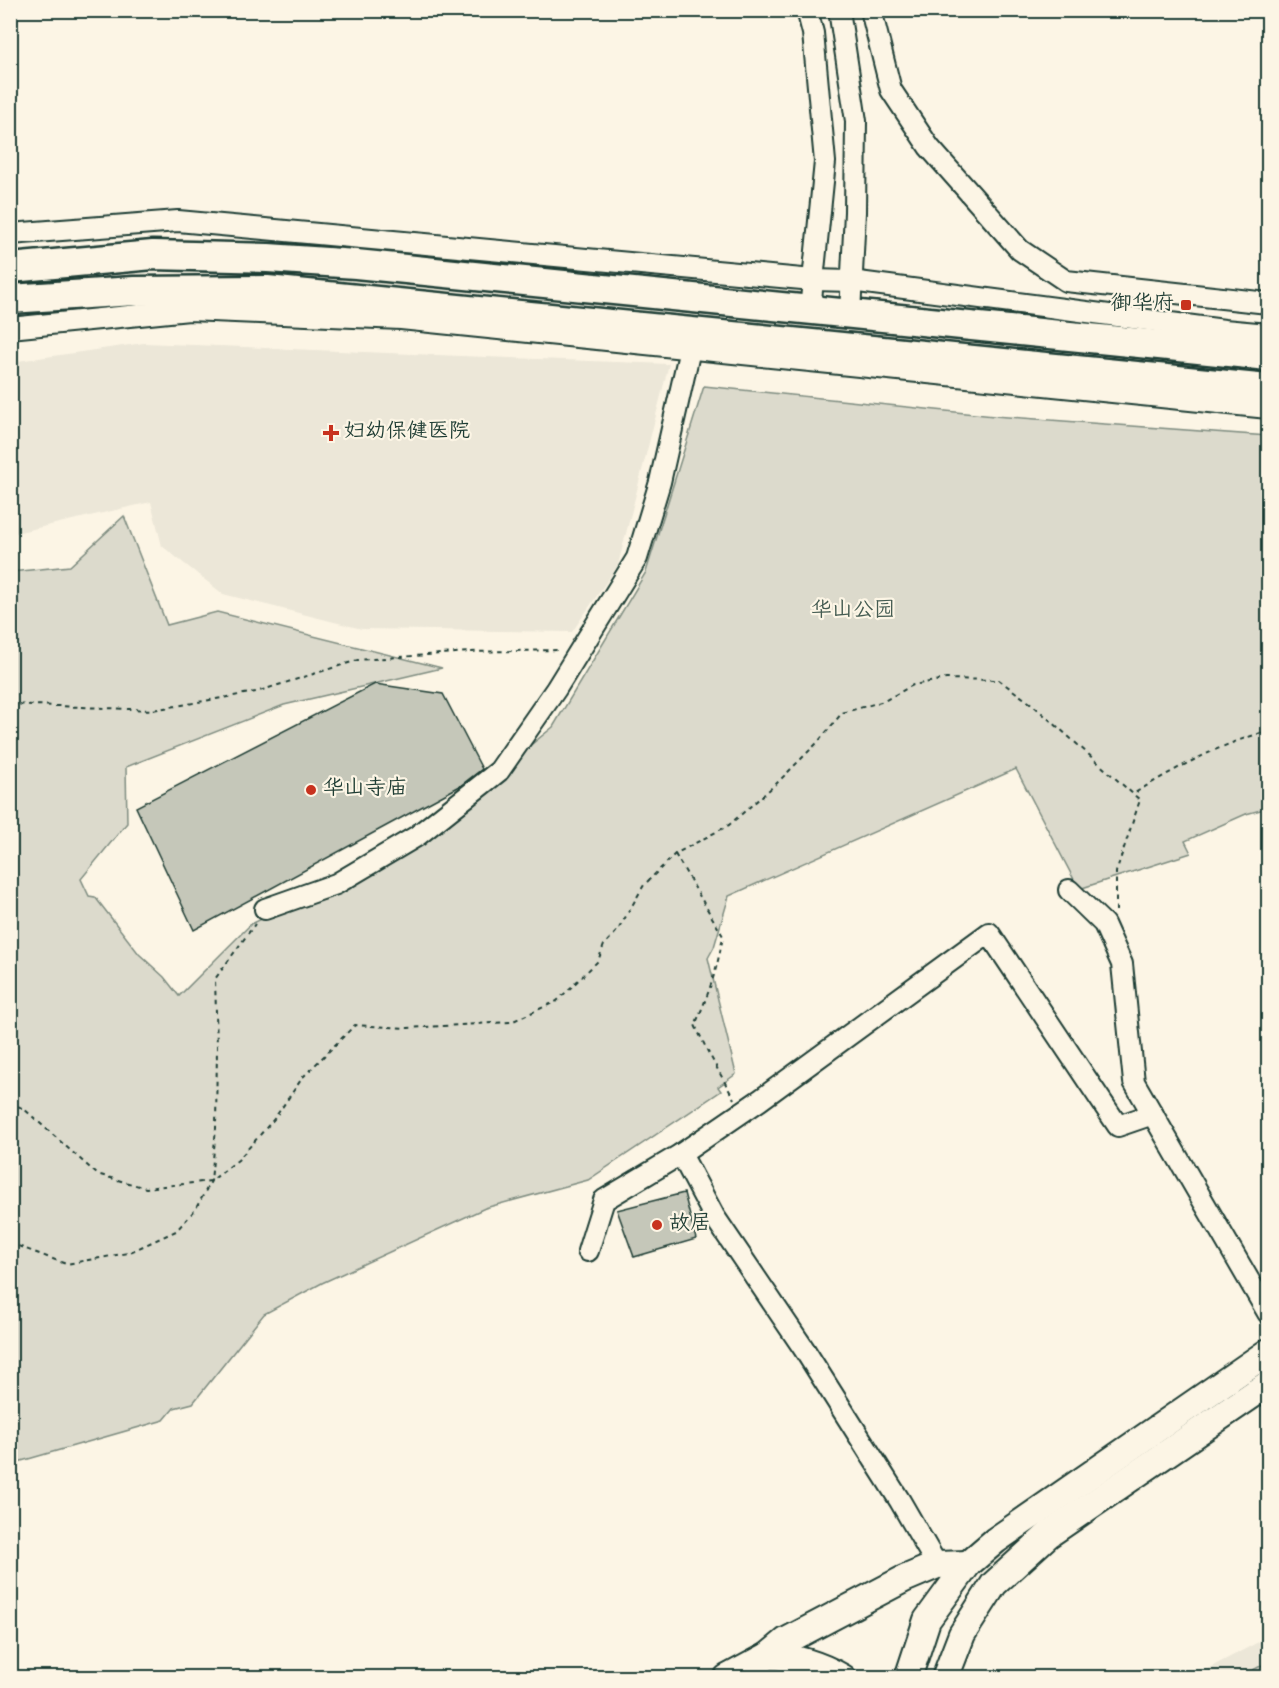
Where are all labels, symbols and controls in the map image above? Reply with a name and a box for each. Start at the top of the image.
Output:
place label: 御华府 [1111,290,1174,320]
marker: 御华府 [1179,298,1193,312]
place label: 妇幼保健医院 [344,418,470,448]
marker: 妇幼保健医院 [322,424,340,442]
park label: 华山公园 [811,597,895,627]
place label: 华山寺庙 [323,775,407,805]
marker: 华山寺庙 [304,783,318,797]
place label: 故居 [669,1210,711,1240]
marker: 故居 [650,1218,664,1232]

